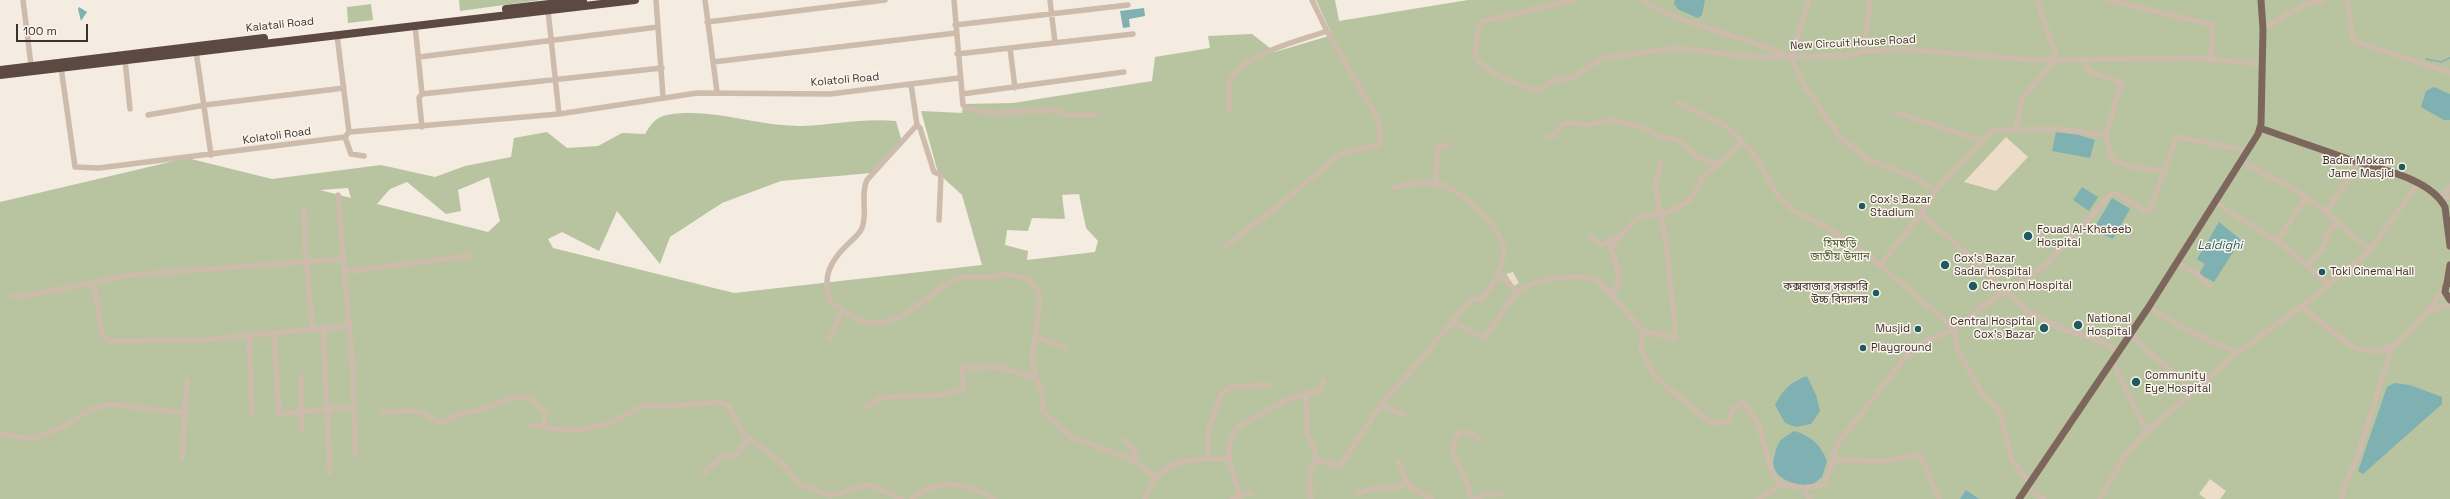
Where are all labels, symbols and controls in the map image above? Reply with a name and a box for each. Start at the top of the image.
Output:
street label: Kalatali Road [245,15,315,35]
scale bar [18,16,90,42]
text: 100 m [23,23,57,39]
street label: New Circuit House Road [1790,33,1916,53]
street label: Kolatoli Road [810,70,880,90]
street label: Kolatoli Road [242,125,312,147]
place label: Badar Mokam Jame Masjid [2322,154,2394,180]
marker: Badar Mokam Jame Masjid [2397,162,2407,172]
place label: Cox's Bazar Stadium [1870,193,1931,219]
marker: Cox's Bazar Stadium [1857,201,1867,211]
place label: Fouad Al-Khateeb Hospital [2037,223,2132,249]
marker: Fouad Al-Khateeb Hospital [2022,230,2034,242]
park label: হিমছড়ি জাতীয় উদ্যান [1810,237,1870,263]
water label: Laldighi [2197,239,2243,253]
place label: Cox's Bazar Sadar Hospital [1954,252,2031,278]
marker: Cox's Bazar Sadar Hospital [1939,259,1951,271]
place label: Toki Cinema Hall [2330,265,2414,279]
marker: Toki Cinema Hall [2317,267,2327,277]
place label: Chevron Hospital [1982,279,2072,293]
place label: কক্সবাজার সরকারি উচ্চ বিদ্যালয় [1783,280,1868,306]
marker: Chevron Hospital [1967,280,1979,292]
marker: কক্সবাজার সরকারি উচ্চ বিদ্যালয় [1871,288,1881,298]
place label: National Hospital [2087,312,2131,338]
place label: Central Hospital Cox's Bazar [1950,315,2035,341]
marker: National Hospital [2072,319,2084,331]
place label: Musjid [1875,322,1910,336]
marker: Central Hospital Cox's Bazar [2038,322,2050,334]
marker: Musjid [1913,324,1923,334]
place label: Playground [1871,341,1932,355]
marker: Playground [1858,343,1868,353]
place label: Community Eye Hospital [2145,369,2211,395]
marker: Community Eye Hospital [2130,376,2142,388]

